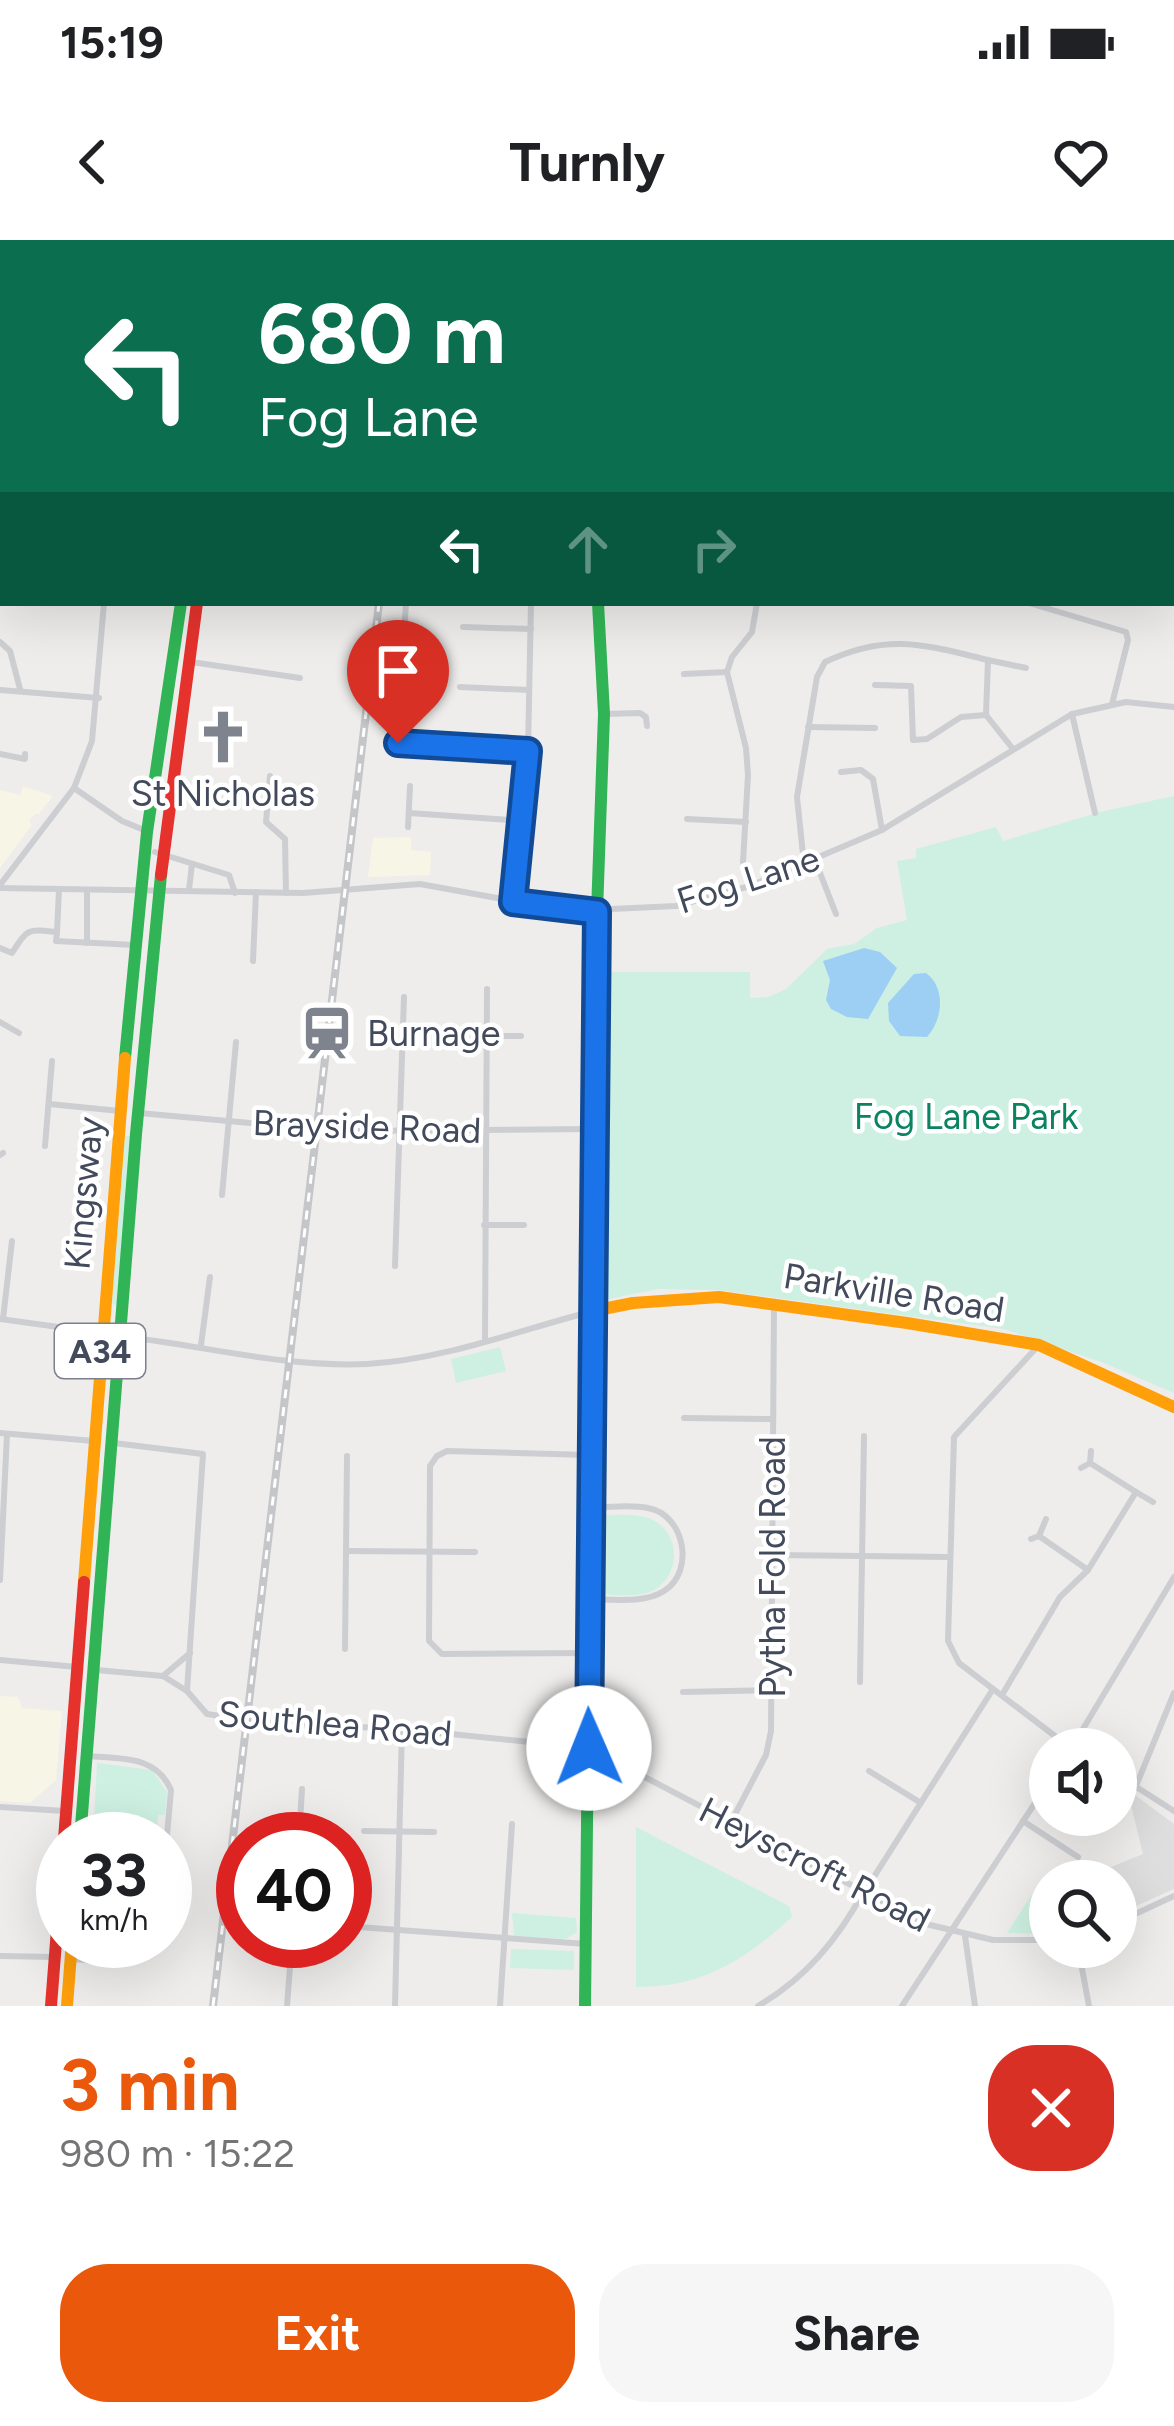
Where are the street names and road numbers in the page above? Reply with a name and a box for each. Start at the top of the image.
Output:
street label: Fog Lane [672,836,825,923]
street label: Brayside Road [252,1101,482,1152]
street label: Kingsway [55,1115,112,1271]
street label: Parkville Road [781,1254,1007,1331]
road number: A34 [55,1324,145,1378]
street label: Pytha Fold Road [751,1436,794,1698]
street label: Southlea Road [216,1692,454,1755]
street label: Heyscroft Road [692,1788,937,1941]

